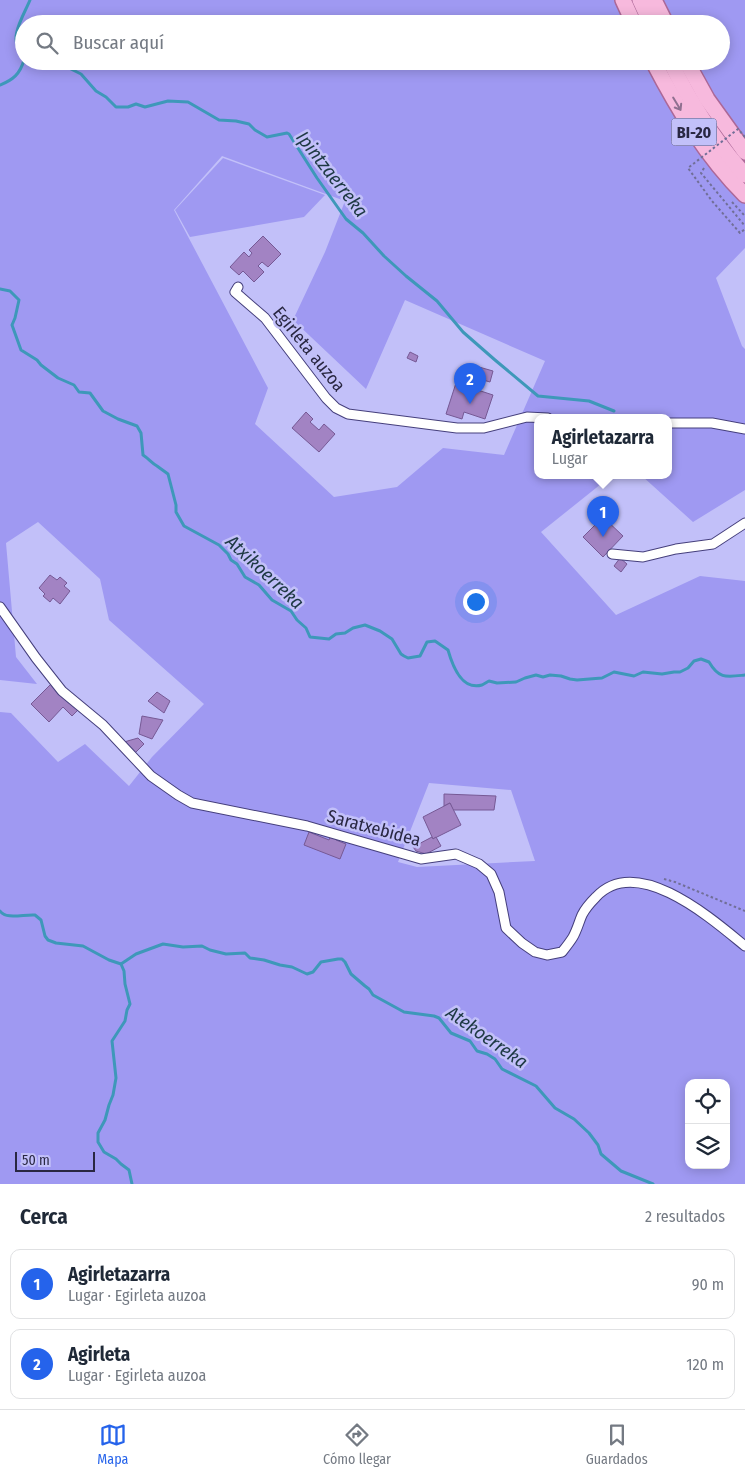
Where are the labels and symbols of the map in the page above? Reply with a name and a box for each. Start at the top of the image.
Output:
one-way arrow [672,96,682,110]
road number: BI-20 [672,118,716,146]
water label: Ipintzaerreka [291,126,373,222]
street label: Egirleta auzoa [268,302,350,396]
pin: 2 [454,363,486,404]
pin: 1 [587,496,619,537]
water label: Atxikoerreka [220,529,309,614]
your location [463,589,489,615]
street label: Saratxebidea [325,805,423,851]
water label: Atekoerreka [441,1000,532,1073]
scale bar [15,1149,95,1172]

